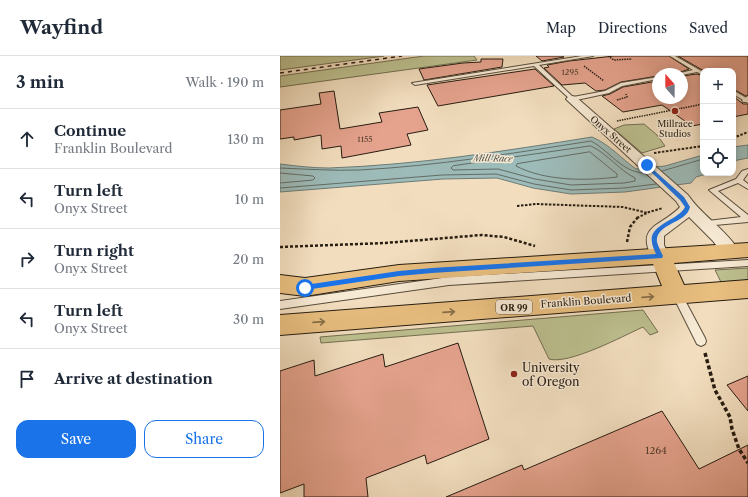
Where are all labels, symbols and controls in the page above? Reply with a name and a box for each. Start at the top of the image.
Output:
text: Wayfind [20,16,103,39]
text: Map [546,19,576,37]
text: Directions [598,19,667,37]
text: Saved [689,19,728,37]
house number: 1295 [562,67,579,77]
north arrow [652,68,688,104]
map controls [700,68,736,176]
button: + [700,68,736,104]
text: 3 min [16,72,65,92]
text: Walk · 190 m [185,74,264,90]
button: − [700,104,736,140]
marker: Millrace Studios [670,106,680,116]
street label: Onyx Street [588,113,634,155]
place label: Millrace Studios [657,118,693,139]
text: Continue [54,121,126,140]
icon: ahead [16,128,38,150]
text: 130 m [228,131,264,147]
house number: 1155 [357,134,373,144]
text: Franklin Boulevard [54,140,172,156]
button: locate [700,140,736,176]
water label: Mill Race [472,152,513,164]
route end [638,156,656,174]
text: Turn left [54,181,123,200]
icon: left [16,188,38,210]
text: 10 m [235,191,264,207]
text: Onyx Street [54,200,128,216]
text: Turn right [54,241,134,260]
icon: right [16,248,38,270]
text: 20 m [233,251,264,267]
text: Onyx Street [54,260,128,276]
route start [296,279,314,297]
street label: Franklin Boulevard [540,291,632,311]
one-way arrow [641,293,654,300]
road number: OR 99 [496,300,532,314]
text: Turn left [54,301,123,320]
icon: left [16,308,38,330]
one-way arrow [442,308,455,315]
text: 30 m [233,311,264,327]
one-way arrow [312,318,325,325]
text: Onyx Street [54,320,128,336]
place label: University of Oregon [522,360,580,389]
icon: arrive [16,368,38,390]
text: Arrive at destination [54,369,213,388]
marker: University of Oregon [509,369,519,379]
button: Save [16,420,136,458]
button: Share [144,420,264,458]
house number: 1264 [645,444,667,457]

